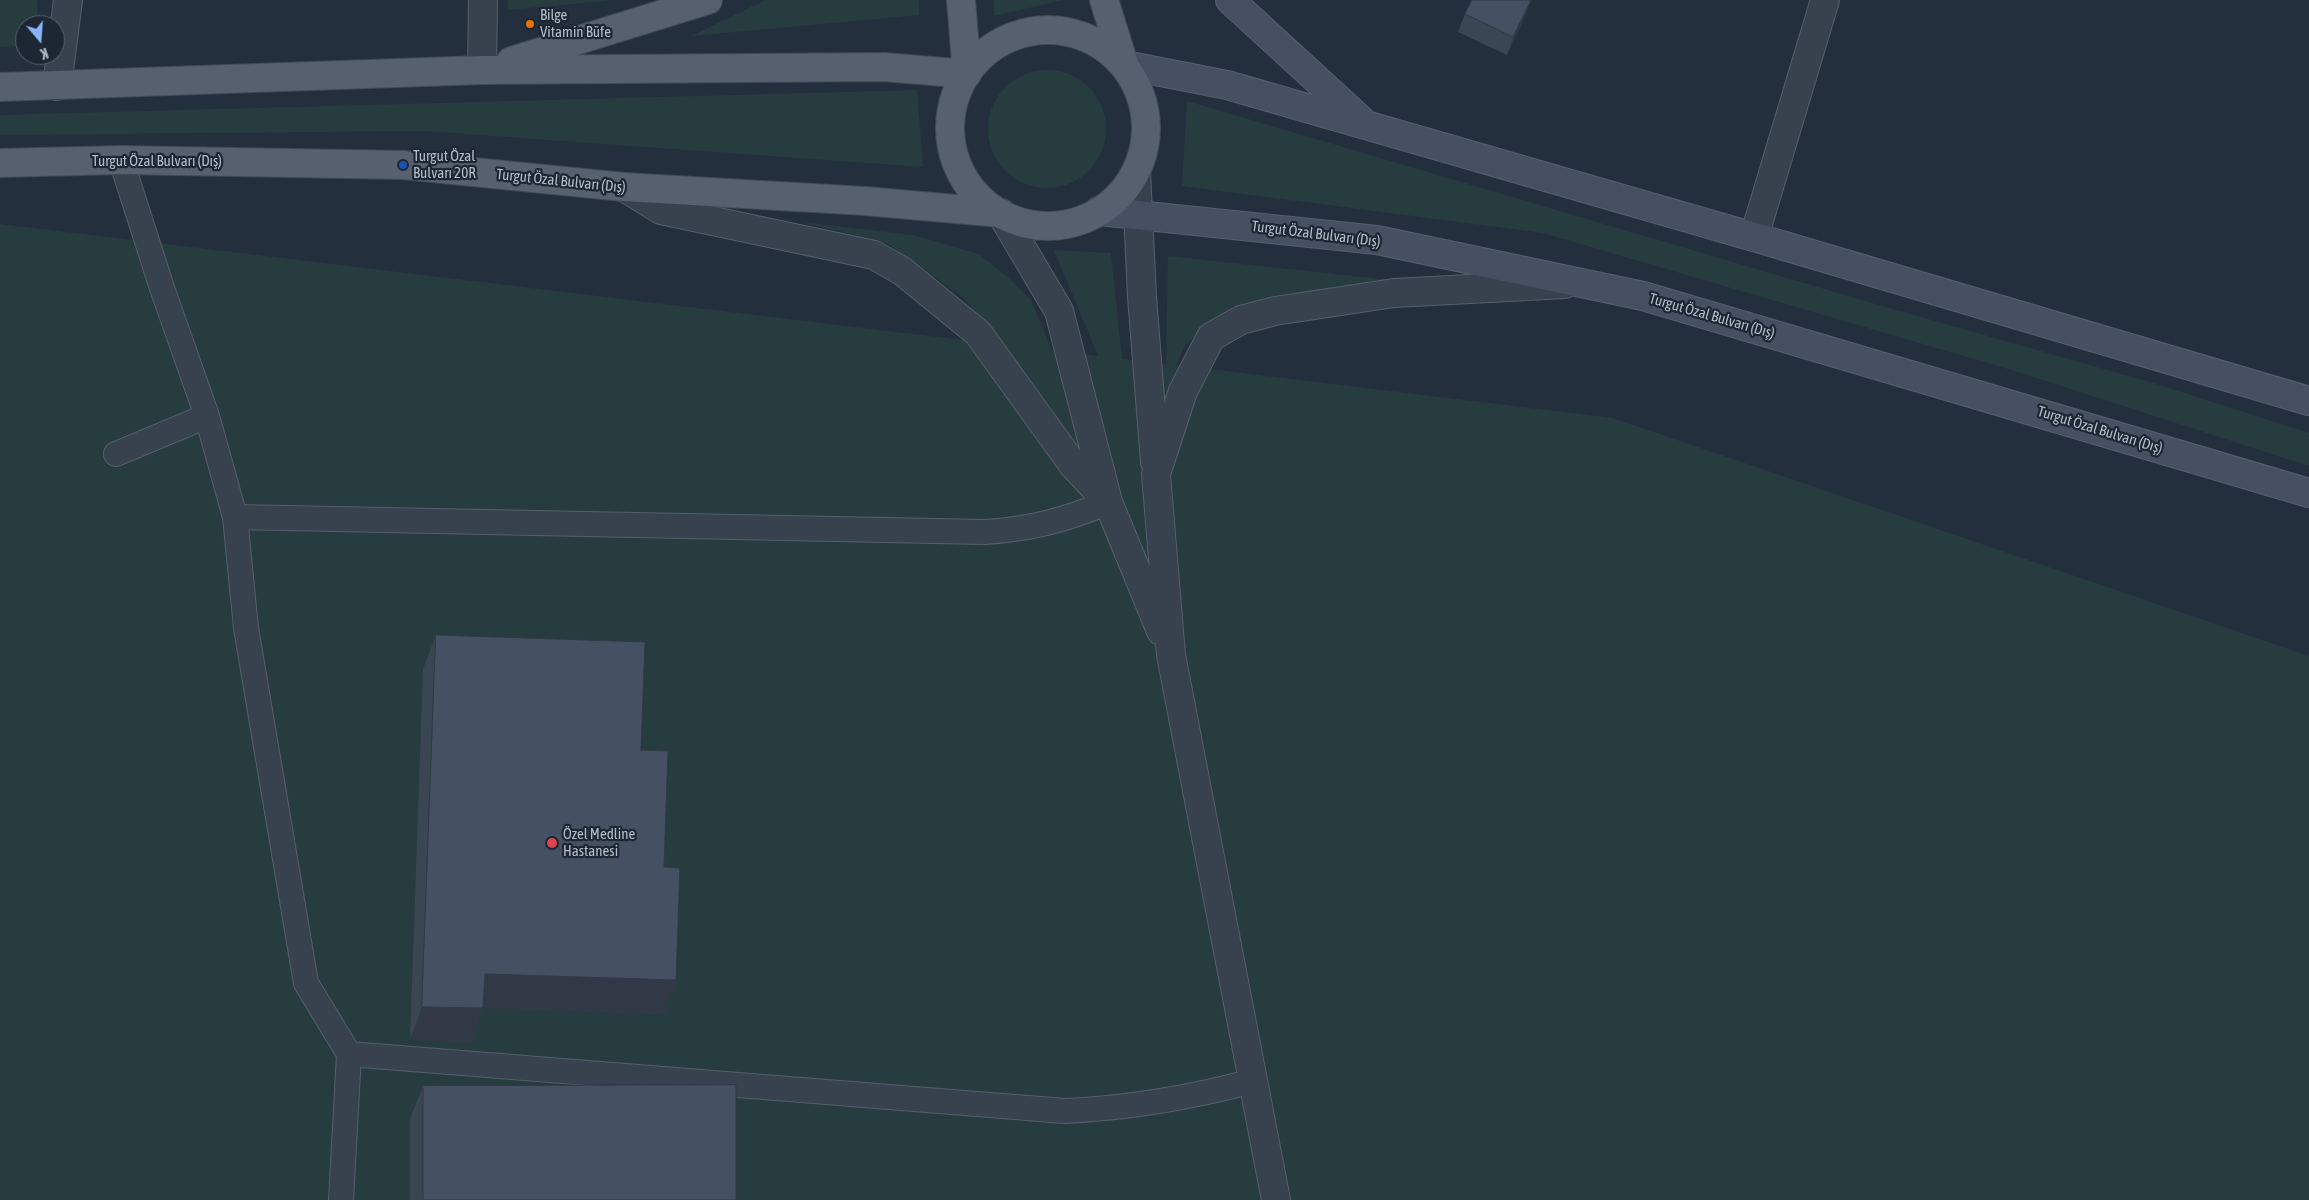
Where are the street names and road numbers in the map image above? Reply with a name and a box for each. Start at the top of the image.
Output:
street label: Turgut Özal Bulvarı (Dış) [92,152,222,170]
street label: Turgut Özal Bulvarı (Dış) [496,165,626,197]
street label: Turgut Özal Bulvarı (Dış) [1251,217,1381,251]
street label: Turgut Özal Bulvarı (Dış) [1647,289,1777,343]
street label: Turgut Özal Bulvarı (Dış) [2035,402,2165,458]

